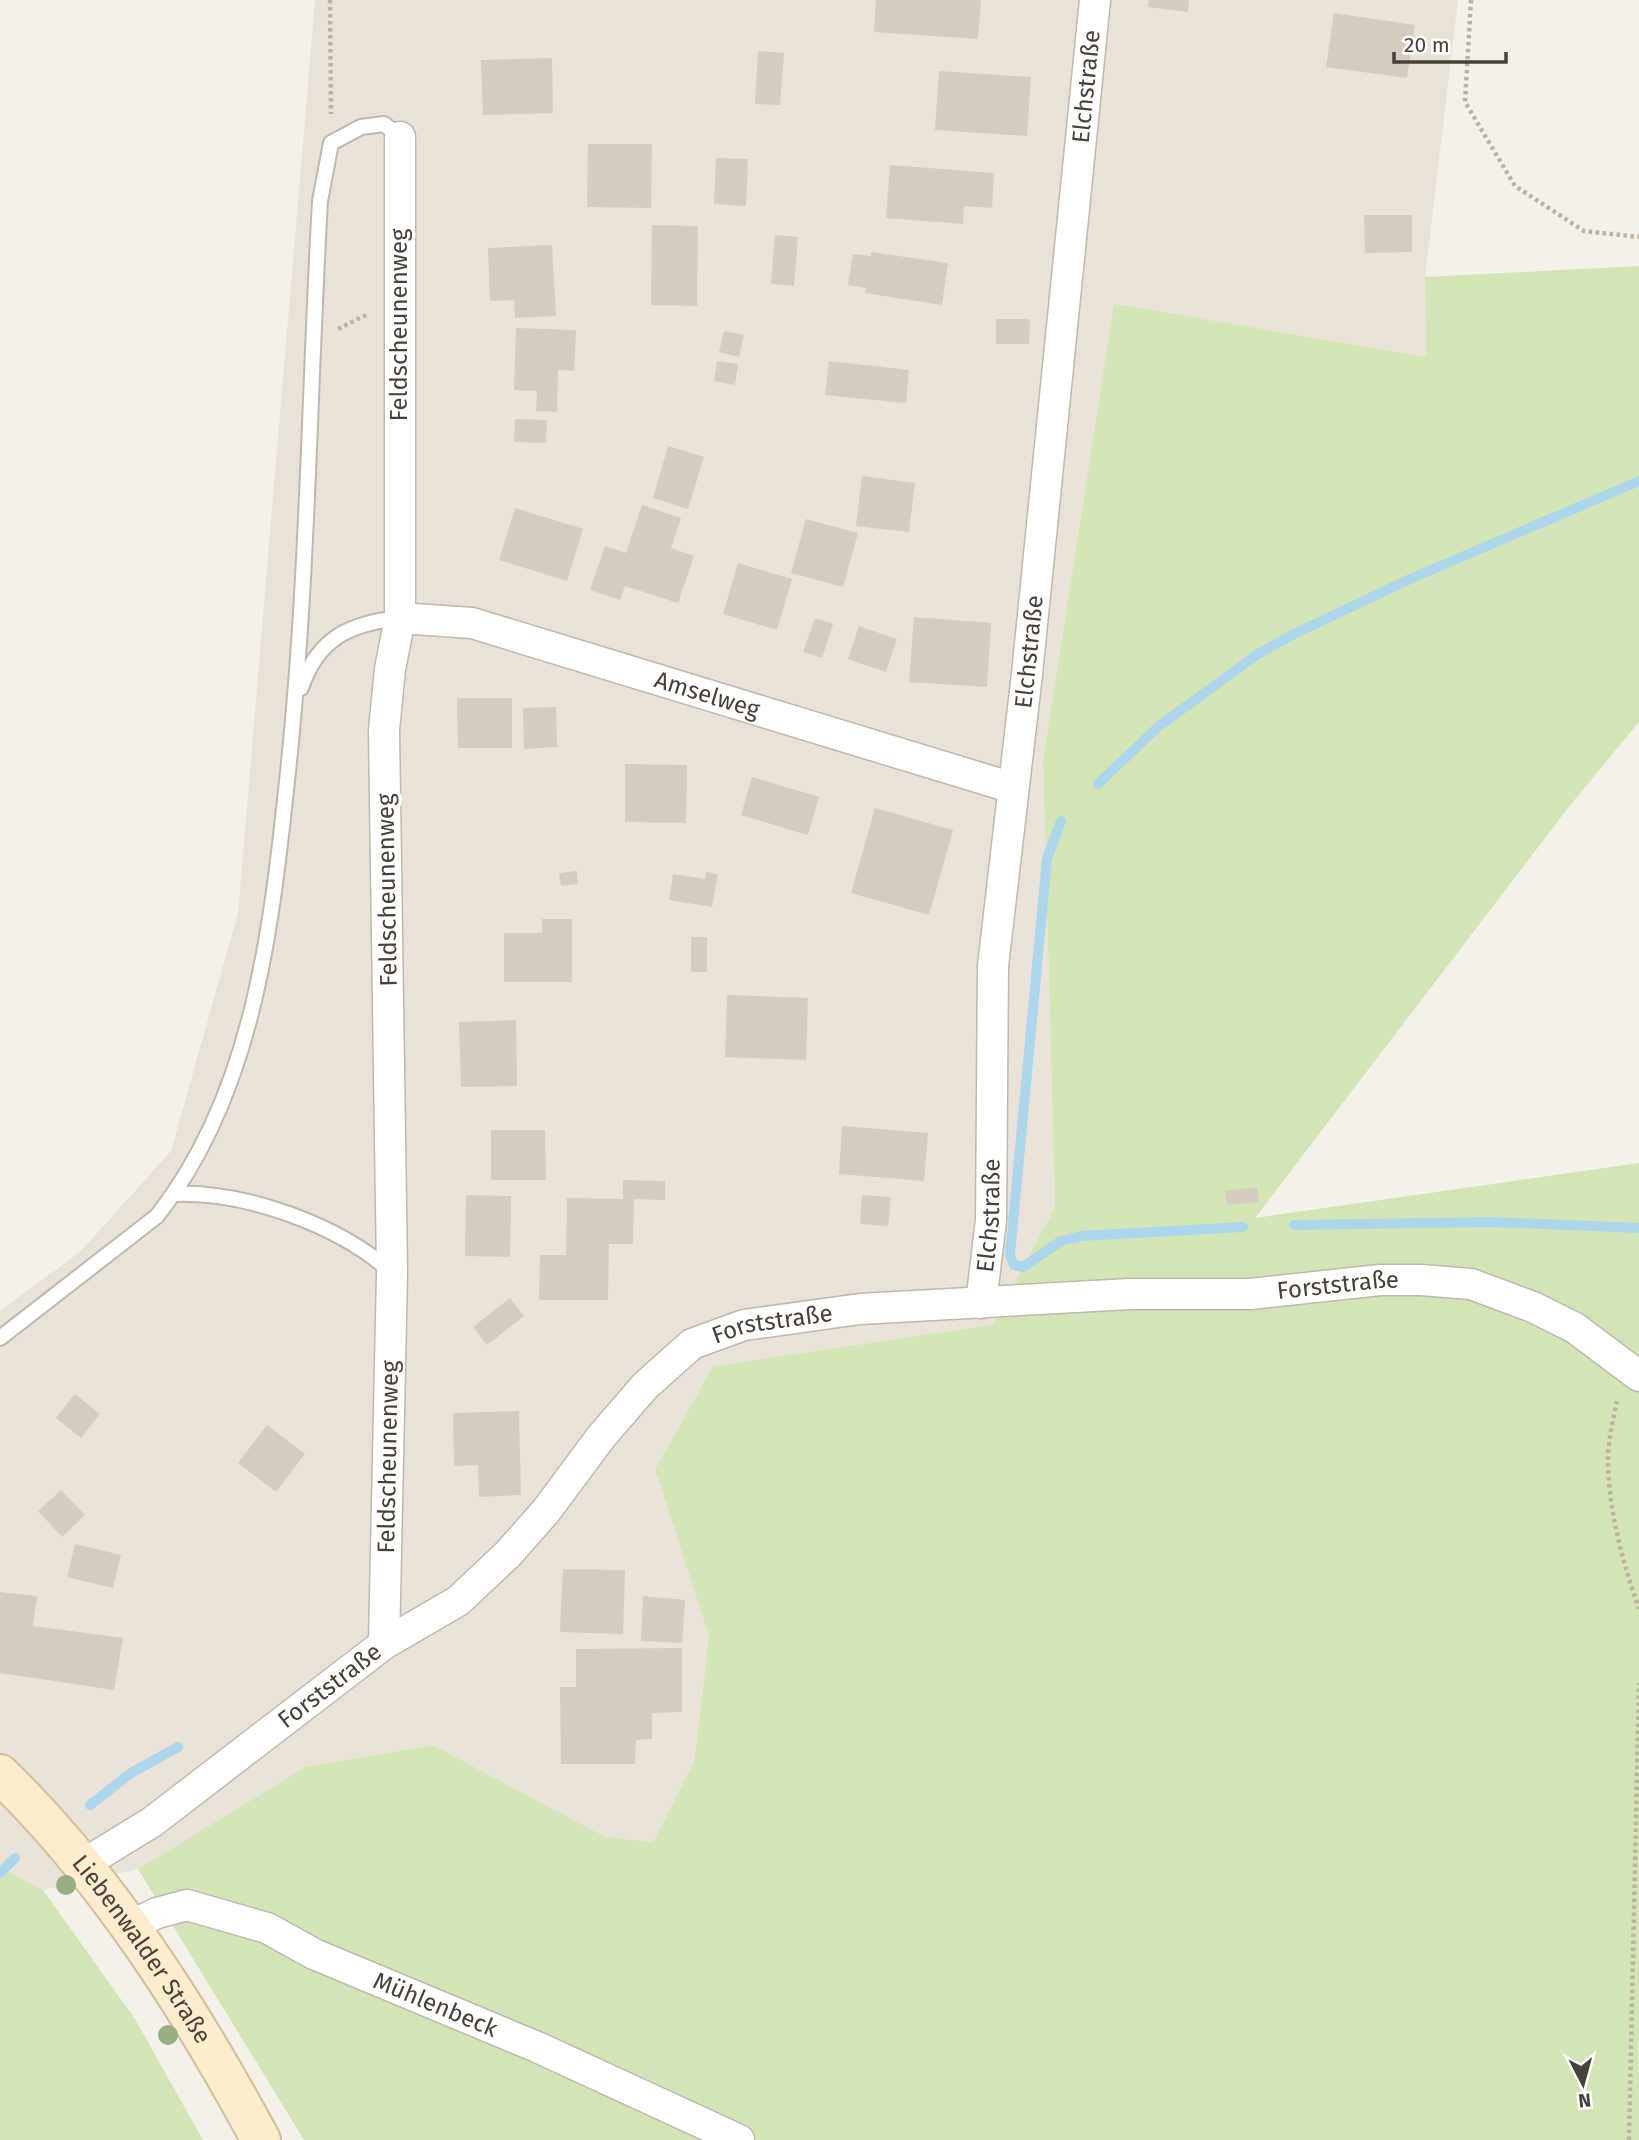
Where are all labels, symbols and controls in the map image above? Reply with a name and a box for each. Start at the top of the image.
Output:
scale bar [1394,21,1506,65]
street label: Elchstraße [1067,28,1106,145]
text: 20 m [1404,32,1450,58]
street label: Feldscheunenweg [385,228,413,422]
street label: Elchstraße [1009,594,1049,710]
street label: Amselweg [651,665,764,724]
street label: Feldscheunenweg [371,793,403,987]
street label: Elchstraße [971,1159,1005,1274]
street label: Forststraße [1275,1265,1399,1305]
street label: Forststraße [708,1299,834,1350]
street label: Feldscheunenweg [372,1360,404,1554]
street label: Forststraße [272,1637,387,1734]
street label: Liebenwalder Straße [66,1849,217,2049]
street label: Mühlenbeck [369,1966,502,2043]
north arrow [1548,2049,1618,2119]
text: N [1577,2088,1592,2113]

